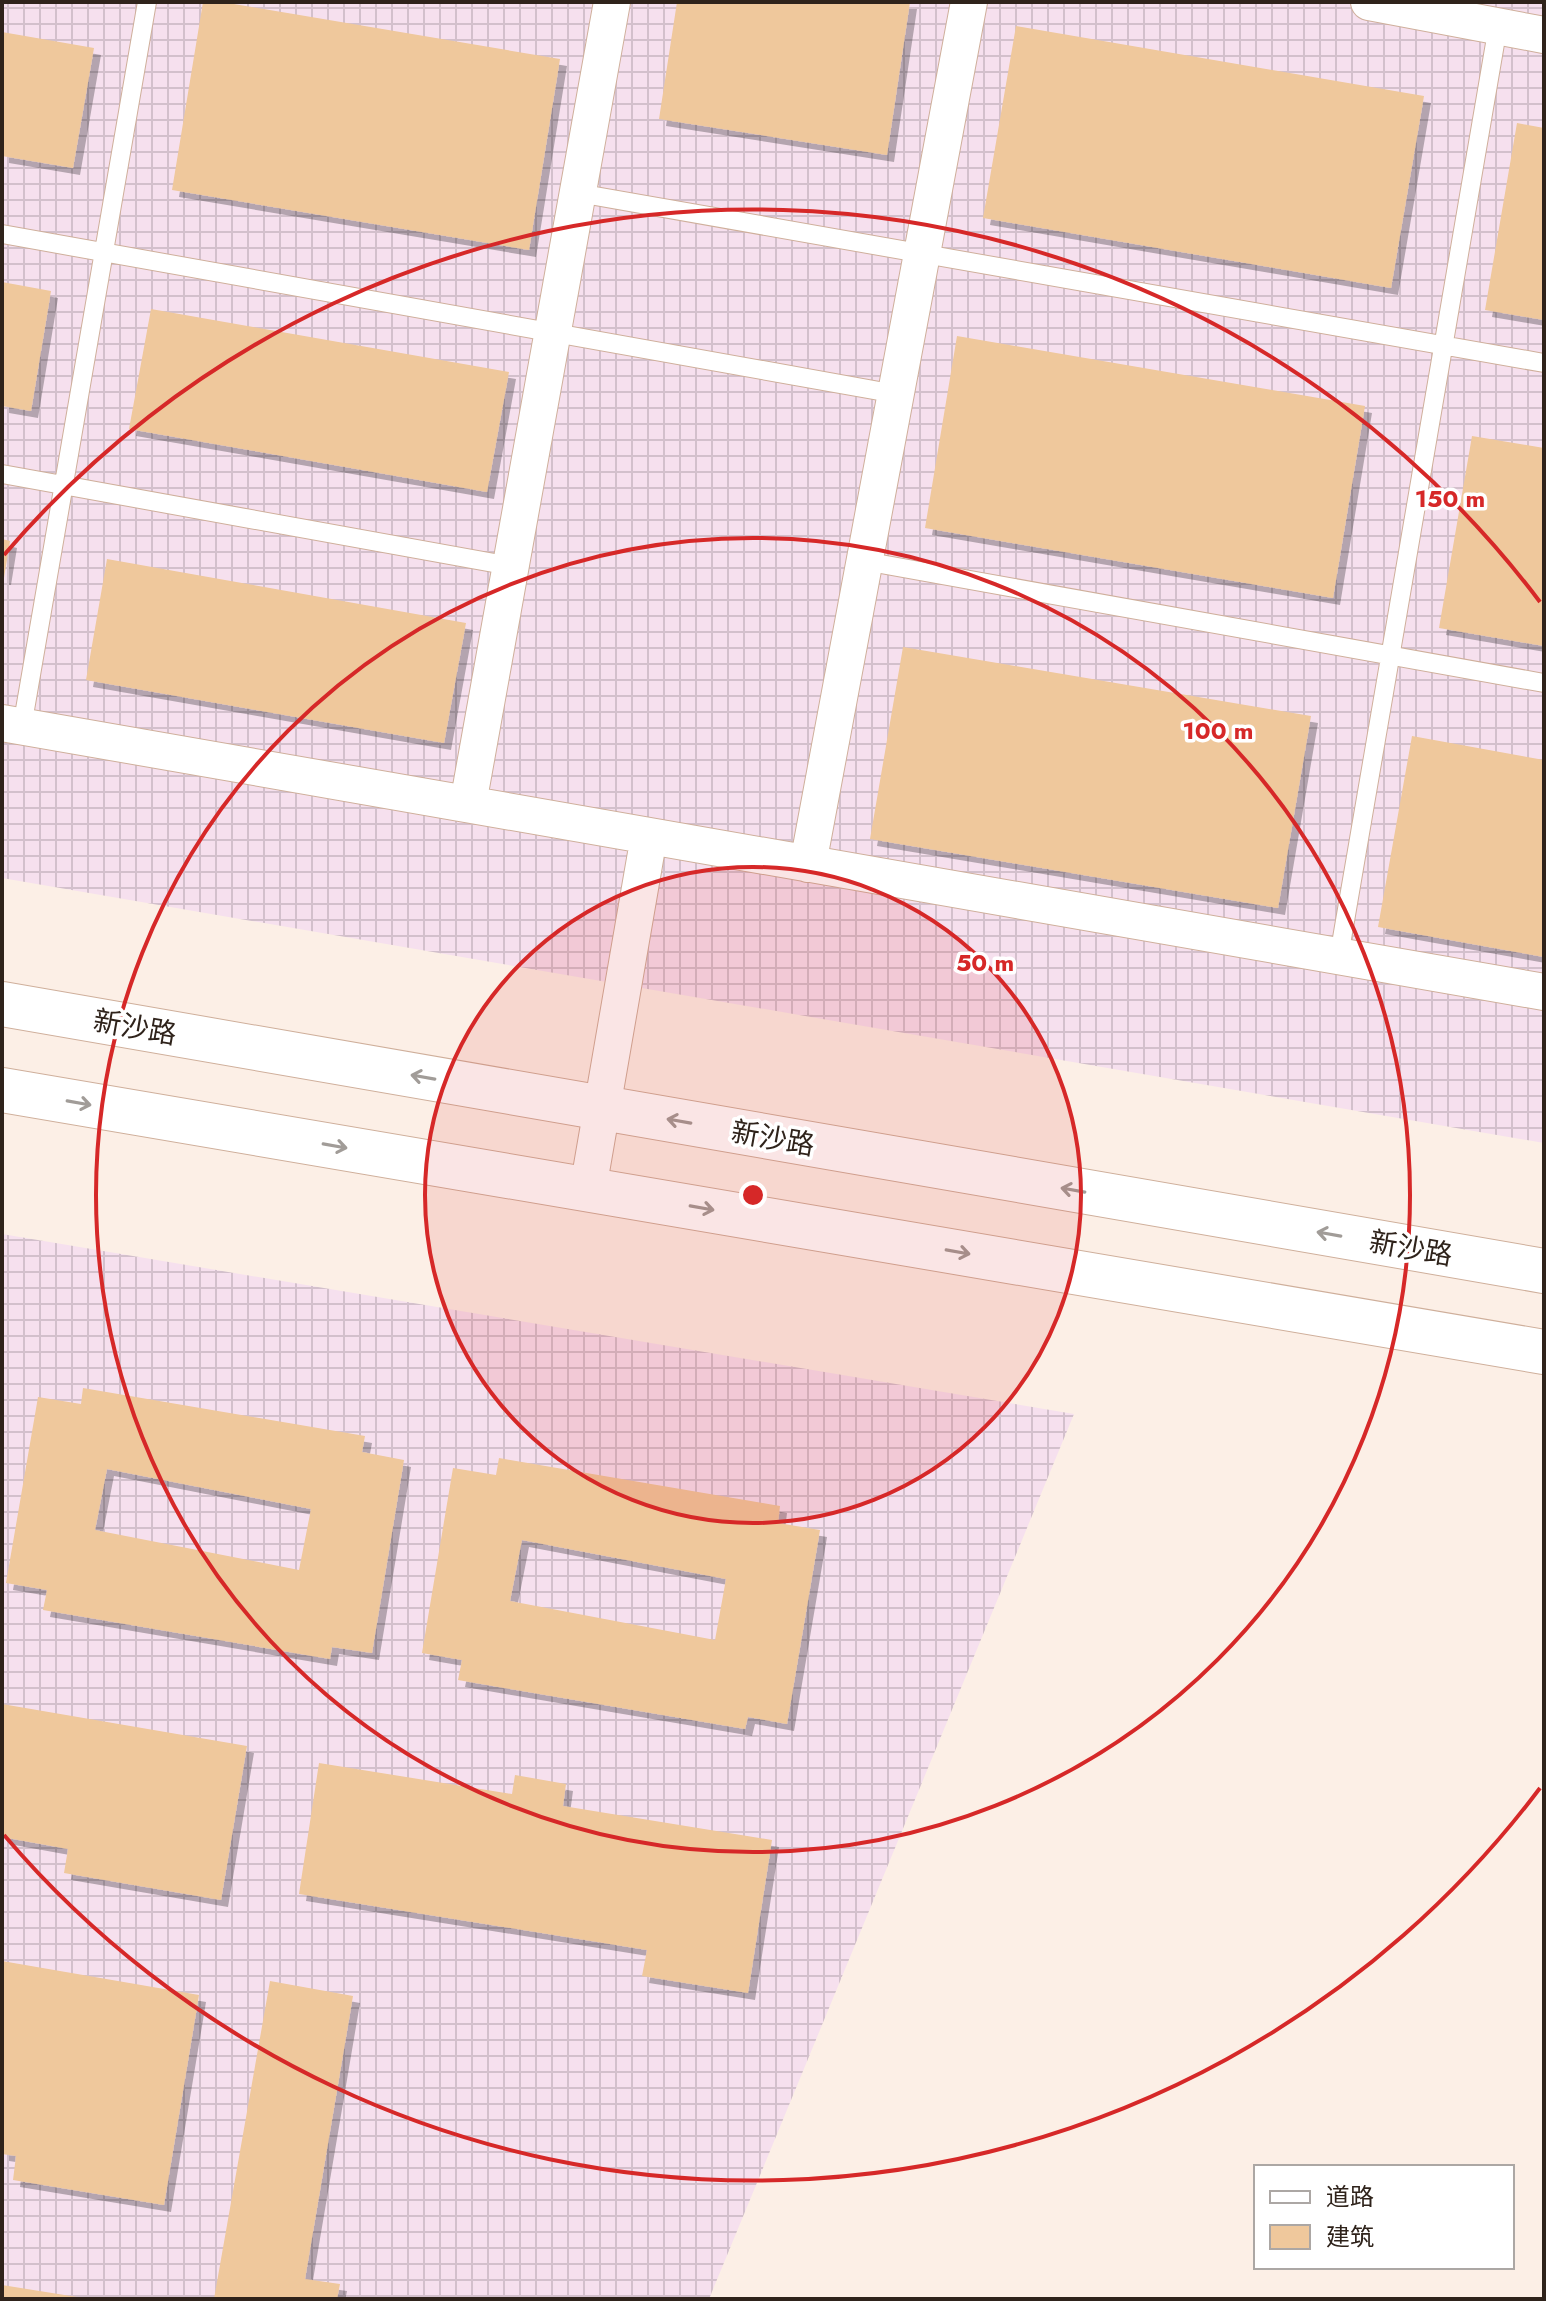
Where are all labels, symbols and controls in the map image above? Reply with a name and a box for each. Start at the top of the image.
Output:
text: 150 m [1415,481,1485,516]
text: 100 m [1183,713,1253,748]
text: 50 m [956,945,1014,980]
street label: 新沙路 [90,1000,180,1055]
one-way arrow [411,1068,436,1083]
one-way arrow [66,1096,91,1111]
street label: 新沙路 [728,1111,818,1166]
one-way arrow [667,1113,692,1128]
one-way arrow [322,1139,347,1154]
centre of rings [739,1181,767,1209]
one-way arrow [1061,1181,1086,1196]
one-way arrow [689,1202,714,1217]
street label: 新沙路 [1366,1221,1456,1276]
one-way arrow [1317,1226,1342,1241]
one-way arrow [945,1245,971,1260]
legend [1254,2165,1514,2269]
text: 道路 [1326,2179,1374,2214]
text: 建筑 [1326,2219,1374,2254]

